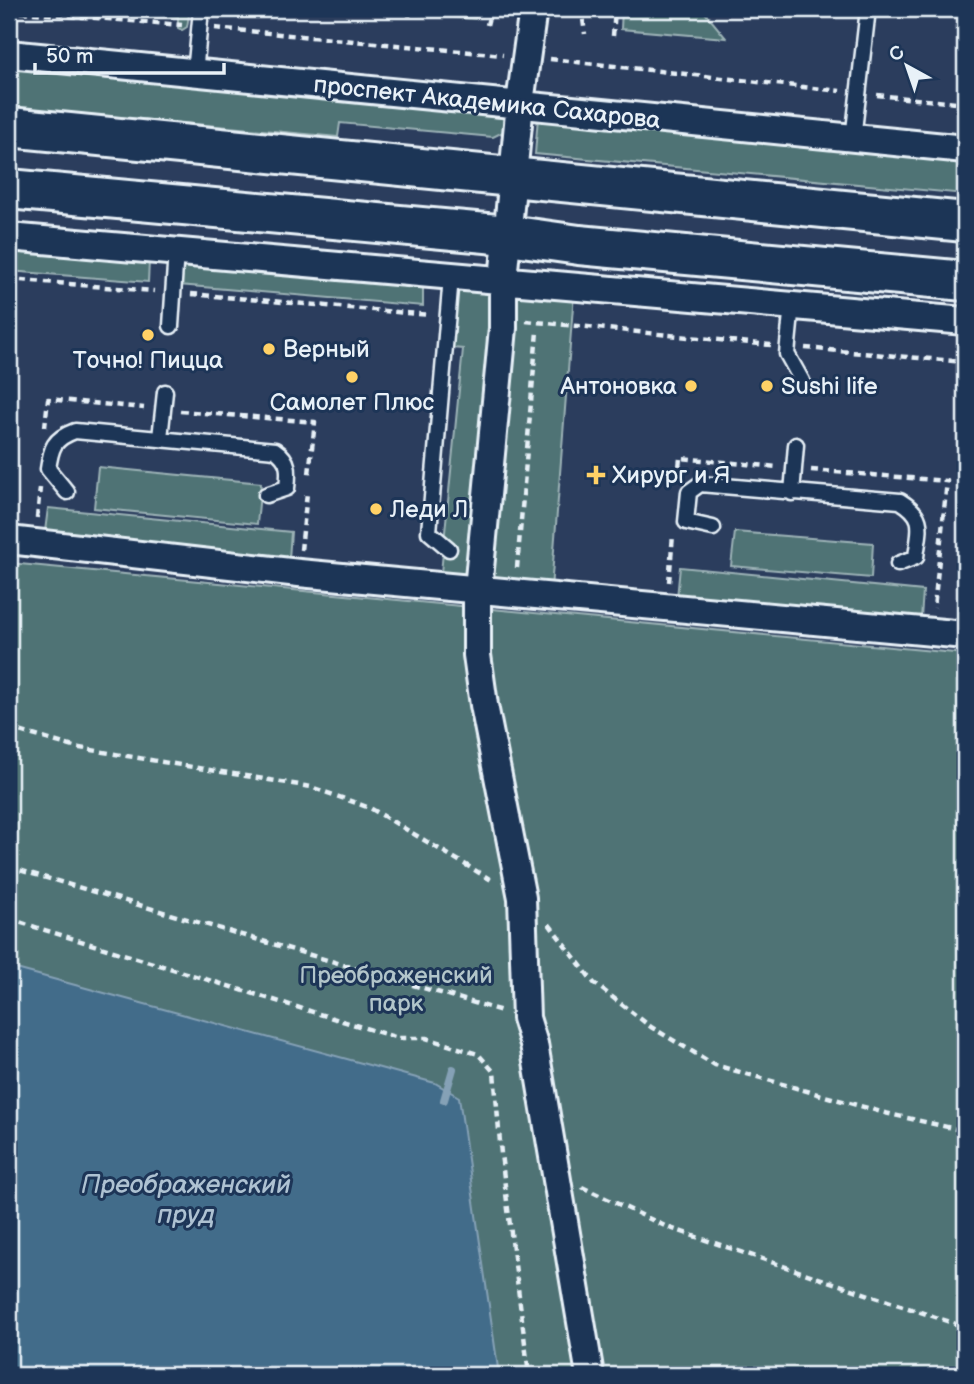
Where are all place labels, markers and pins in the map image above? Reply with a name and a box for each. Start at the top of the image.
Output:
marker: Точно! Пицца [140,327,156,343]
place label: Верный [283,335,370,364]
marker: Верный [261,341,277,357]
place label: Точно! Пицца [73,346,223,375]
marker: Самолет Плюс [344,369,360,385]
place label: Антоновка [559,372,677,401]
place label: Sushi life [781,372,878,401]
marker: Антоновка [683,378,699,394]
marker: Sushi life [759,378,775,394]
place label: Самолет Плюс [270,388,434,417]
place label: Хирург и Я [612,461,731,490]
marker: Хирург и Я [586,465,606,485]
place label: Леди Л [389,495,468,524]
marker: Леди Л [368,501,384,517]

